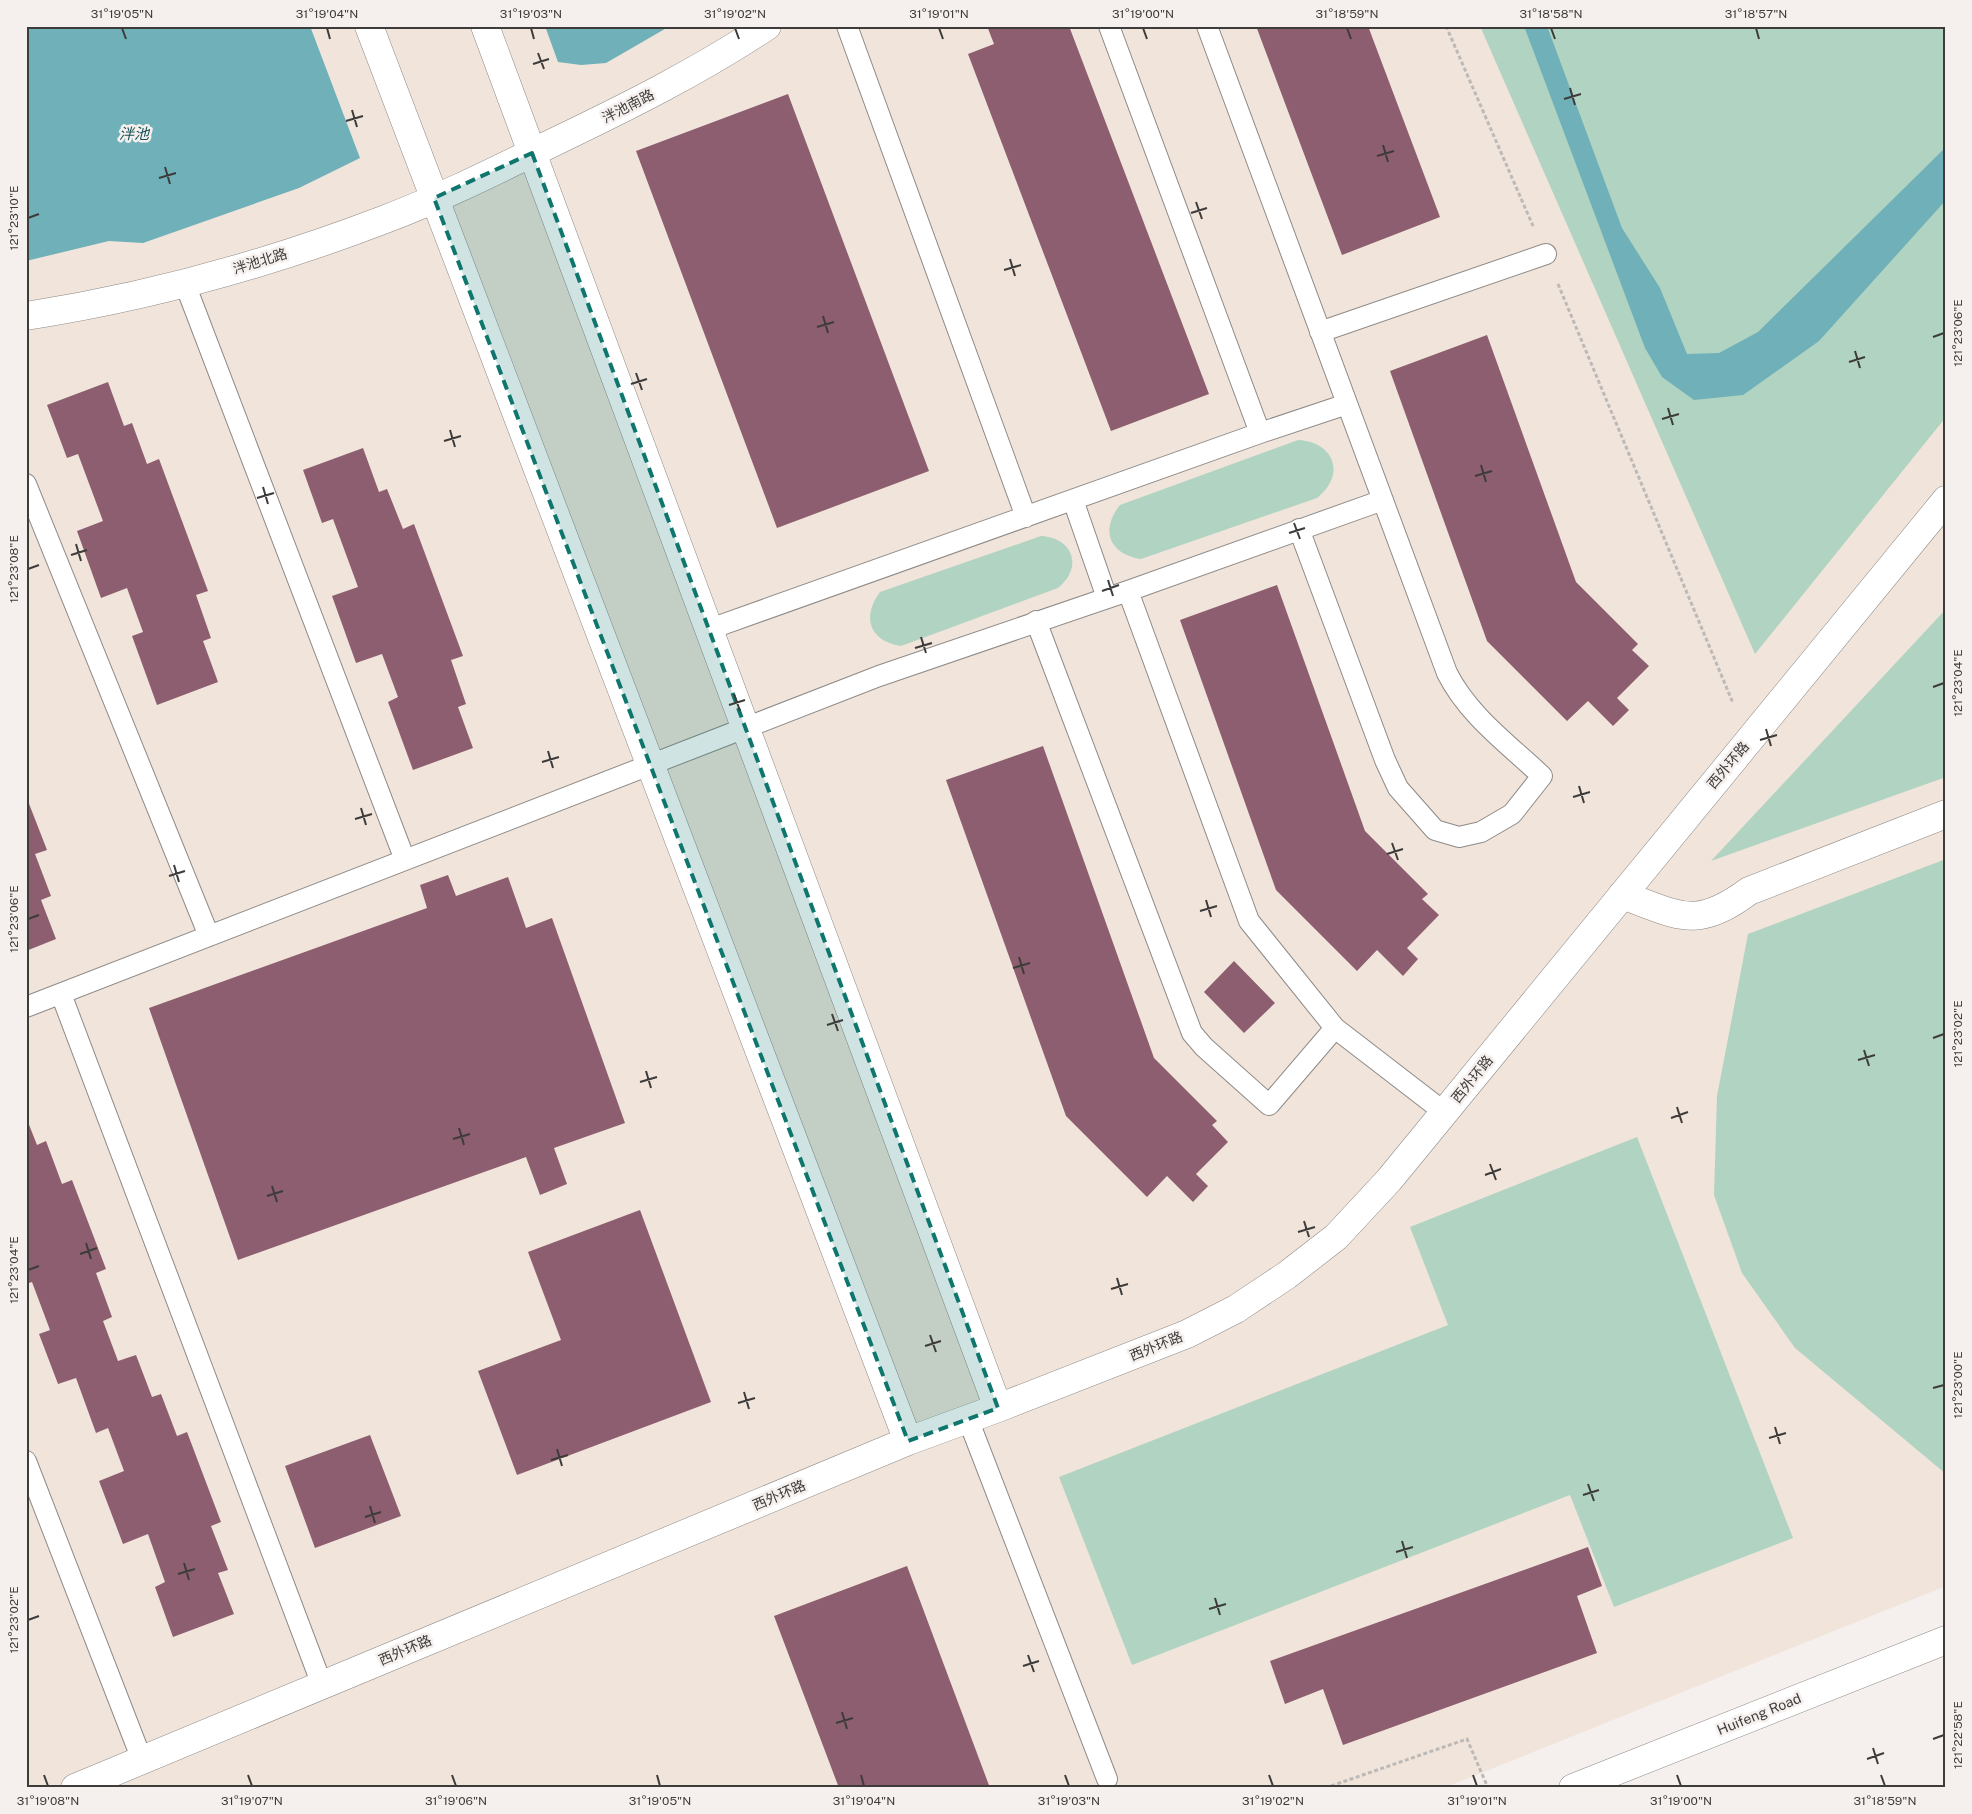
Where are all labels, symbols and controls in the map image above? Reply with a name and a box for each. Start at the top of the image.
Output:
text: 31°19'05"N [91,7,153,21]
text: 31°19'04"N [296,7,358,21]
text: 31°19'03"N [500,7,562,21]
text: 31°19'02"N [704,7,766,21]
text: 31°19'01"N [909,7,969,21]
text: 31°19'00"N [1112,7,1174,21]
text: 31°18'59"N [1316,7,1378,21]
text: 31°18'58"N [1519,7,1583,21]
text: 31°18'57"N [1725,7,1787,21]
street label: 泮池南路 [599,86,657,126]
water label: 泮池 [119,125,151,142]
text: 121°23'10"E [7,186,21,250]
street label: 泮池北路 [231,245,289,277]
text: 121°23'06"E [1951,299,1965,367]
text: 121°23'08"E [7,535,21,603]
text: 121°23'04"E [1951,649,1965,717]
street label: 西外环路 [1704,738,1752,792]
text: 121°23'06"E [7,885,21,953]
text: 121°23'02"E [1951,1000,1965,1068]
street label: 西外环路 [1448,1052,1496,1106]
text: 121°23'04"E [7,1236,21,1304]
street label: 西外环路 [1127,1328,1185,1364]
text: 121°23'00"E [1951,1351,1965,1419]
street label: 西外环路 [750,1477,808,1513]
text: 121°23'02"E [7,1586,21,1654]
street label: 西外环路 [376,1632,434,1668]
street label: Huifeng Road [1715,1690,1803,1738]
text: 121°22'58"E [1951,1701,1965,1769]
text: 31°19'08"N [17,1794,79,1808]
text: 31°19'07"N [221,1794,283,1808]
text: 31°19'06"N [425,1794,487,1808]
text: 31°19'05"N [629,1794,691,1808]
text: 31°19'04"N [833,1794,895,1808]
text: 31°19'03"N [1038,1794,1100,1808]
text: 31°19'02"N [1242,1794,1304,1808]
text: 31°19'01"N [1447,1794,1507,1808]
text: 31°19'00"N [1650,1794,1712,1808]
text: 31°18'59"N [1854,1794,1916,1808]

